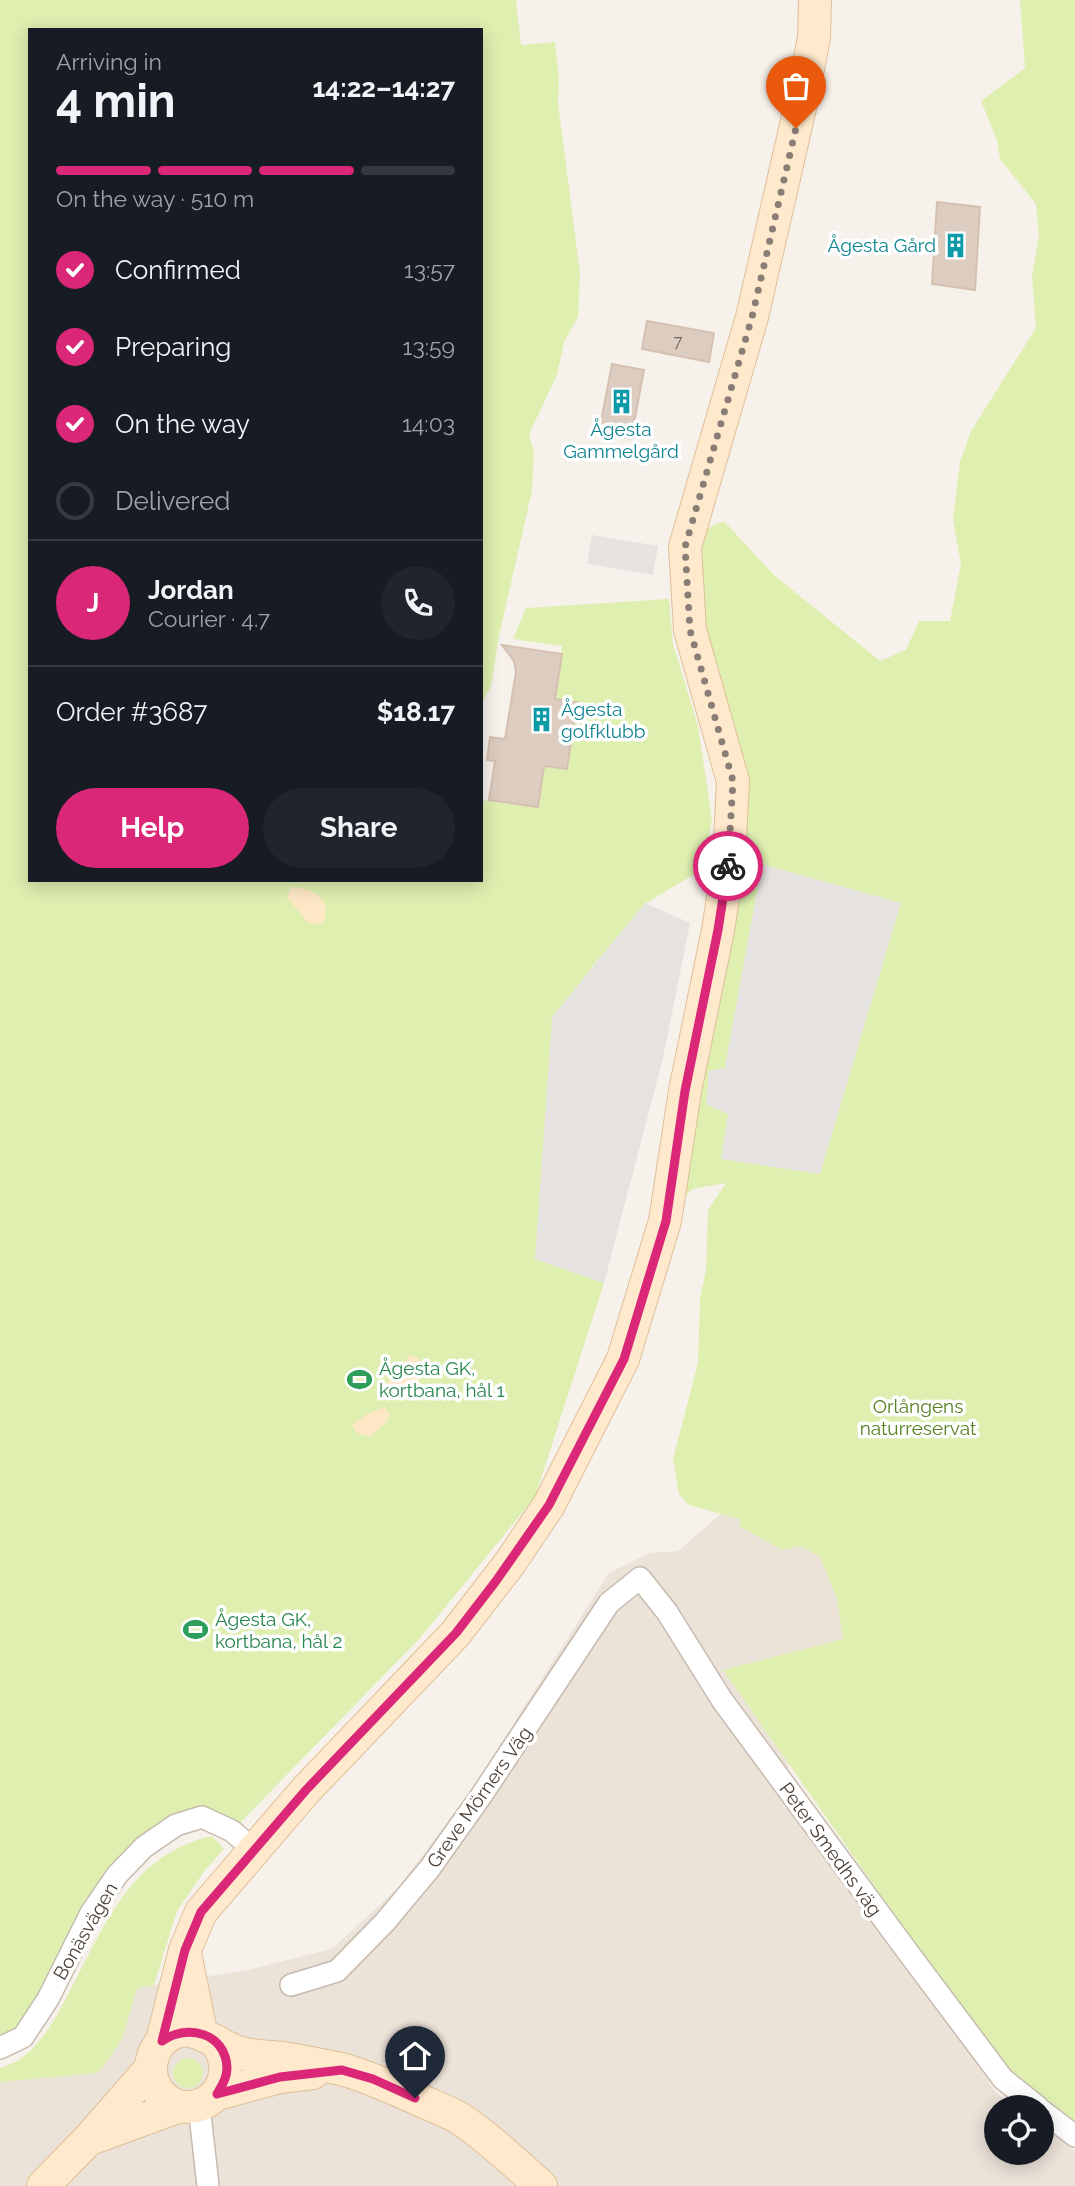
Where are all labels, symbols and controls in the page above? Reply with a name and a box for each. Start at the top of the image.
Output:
text: Arriving in [56,48,162,75]
pin [766,56,826,128]
icon: bag [777,67,815,105]
text: 14:22–14:27 [313,73,455,103]
text: 4 min [56,74,176,128]
text: On the way · 510 m [56,185,254,212]
building icon: Ågesta Gård [942,231,970,259]
place label: Ågesta Gård [828,234,936,256]
icon: check [56,251,94,289]
text: Confirmed [115,255,241,285]
text: 13:57 [404,256,455,283]
icon: check [56,328,94,366]
text: Preparing [115,332,231,362]
house number: 7 [674,332,683,351]
text: 13:59 [403,333,455,360]
building icon: Ågesta Gammelgård [607,387,635,415]
icon: check [56,405,94,443]
text: On the way [115,409,250,439]
text: 14:03 [402,410,455,437]
place label: Ågesta Gammelgård [563,418,679,462]
text: Delivered [115,486,230,516]
button: phone [381,566,455,640]
text: Jordan [148,575,234,605]
text: J [87,588,99,618]
text: Courier · 4.7 [148,605,270,632]
text: Order #3687 [56,697,207,727]
text: $18.17 [377,697,455,727]
place label: Ågesta golfklubb [561,698,645,742]
building icon: Ågesta golfklubb [527,706,555,734]
button: Help [56,788,249,868]
button: Share [263,788,455,868]
courier [693,831,763,901]
icon: bike [709,847,747,885]
place label: Ågesta GK, kortbana, hål 1 [379,1357,505,1401]
sports icon: Ågesta GK, kortbana, hål 1 [345,1365,373,1393]
park label: Orlångens naturreservat [860,1395,977,1439]
place label: Ågesta GK, kortbana, hål 2 [215,1608,342,1652]
sports icon: Ågesta GK, kortbana, hål 2 [181,1616,209,1644]
street label: Greve Mörners Väg [422,1722,536,1872]
street label: Peter Smedhs väg [775,1778,887,1920]
street label: Bonäsvägen [48,1878,122,1984]
pin [385,2026,445,2098]
icon: home [396,2037,434,2075]
map controls [984,2095,1054,2165]
button: locate [984,2095,1054,2165]

